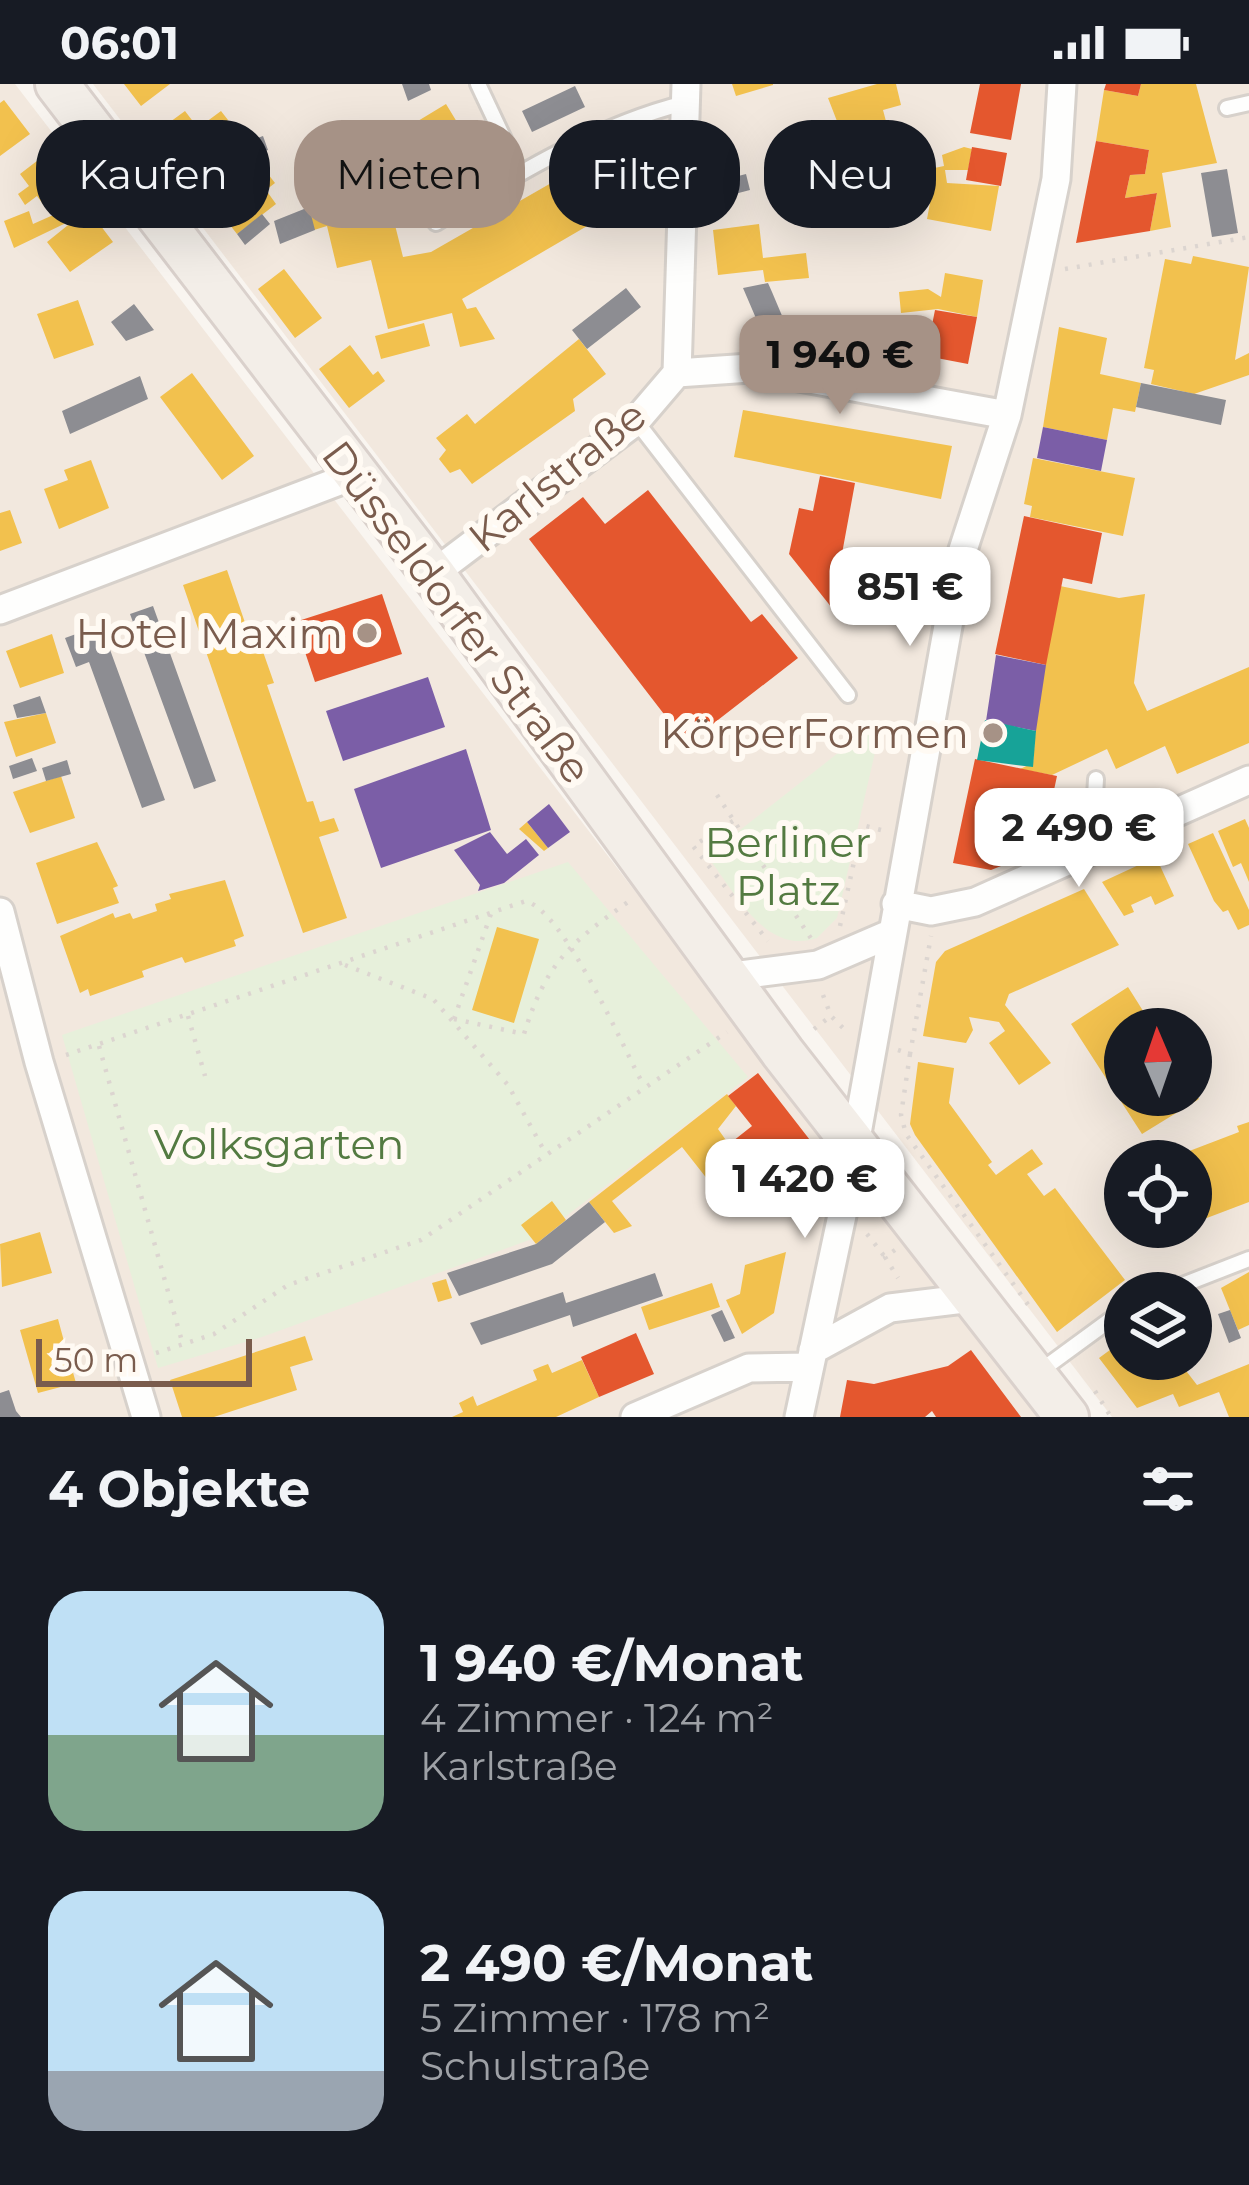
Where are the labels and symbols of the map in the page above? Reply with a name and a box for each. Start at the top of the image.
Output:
pin: 1 940 € [729,315,951,417]
street label: Karlstraße [458,389,656,563]
street label: Düsseldorfer Straße [311,430,603,794]
pin: 851 € [826,547,994,649]
place label: Hotel Maxim [75,607,343,659]
marker: Hotel Maxim [354,620,380,646]
place label: KörperFormen [660,707,969,759]
marker: KörperFormen [980,720,1006,746]
pin: 2 490 € [968,788,1190,890]
park label: Berliner Platz [705,816,871,916]
north arrow [1104,1008,1212,1116]
park label: Volksgarten [154,1118,404,1170]
pin: 1 420 € [694,1139,916,1241]
scale bar [36,1333,252,1386]

